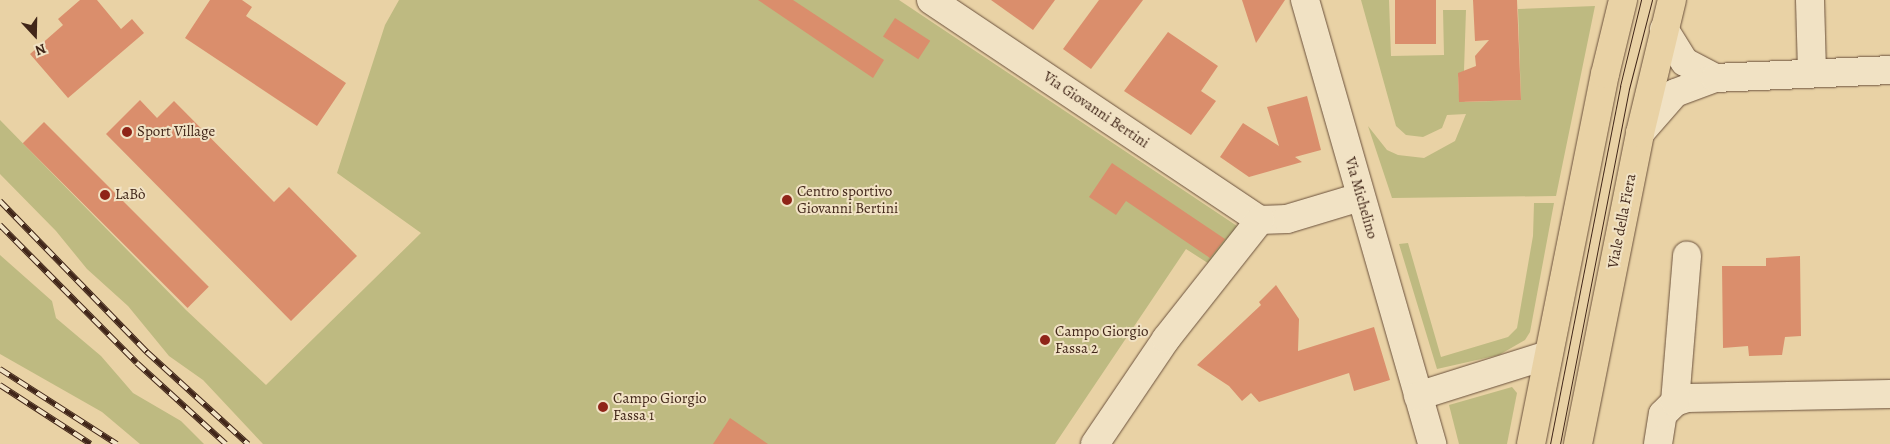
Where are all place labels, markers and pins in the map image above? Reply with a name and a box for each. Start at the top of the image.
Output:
place label: Sport Village [137,123,215,141]
marker: Sport Village [121,126,133,138]
place label: Centro sportivo Giovanni Bertini [797,182,898,217]
place label: LaBò [115,186,146,204]
marker: LaBò [99,189,111,201]
marker: Centro sportivo Giovanni Bertini [781,194,793,206]
place label: Campo Giorgio Fassa 2 [1055,322,1149,357]
marker: Campo Giorgio Fassa 2 [1039,334,1051,346]
place label: Campo Giorgio Fassa 1 [613,389,707,424]
marker: Campo Giorgio Fassa 1 [597,401,609,413]

